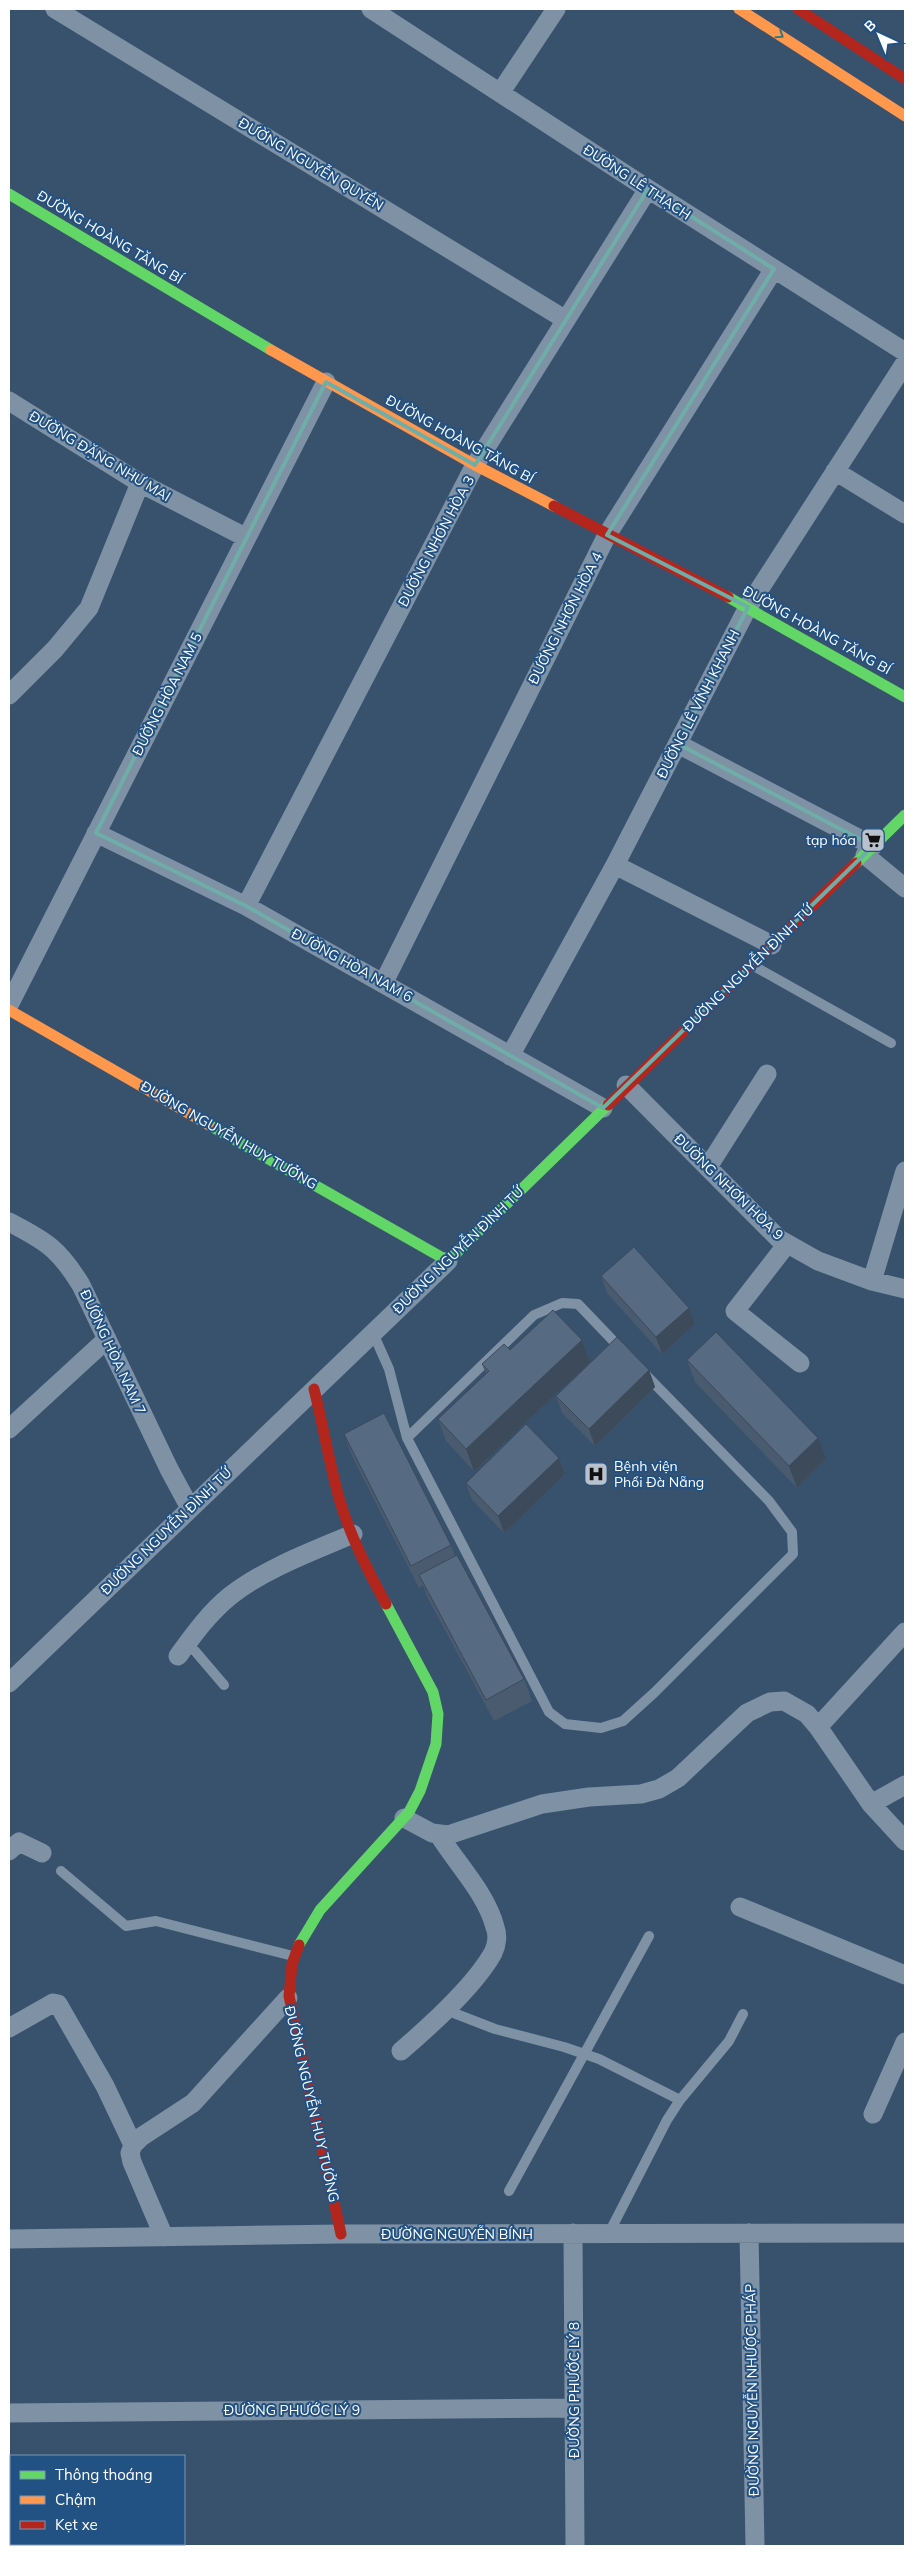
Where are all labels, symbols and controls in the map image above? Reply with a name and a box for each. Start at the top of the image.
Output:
north arrow [854,10,904,60]
text: B [860,16,880,35]
one-way arrow [774,29,783,38]
street label: ĐƯỜNG NGUYỄN QUYỀN [235,113,387,215]
street label: ĐƯỜNG LÊ THẠCH [580,140,694,224]
street label: ĐƯỜNG HOÀNG TĂNG BÍ [34,186,187,288]
street label: ĐƯỜNG HOÀNG TĂNG BÍ [383,391,539,488]
street label: ĐƯỜNG ĐẶNG NHƯ MAI [26,407,174,505]
street label: ĐƯỜNG NHƠN HÒA 3 [394,472,478,610]
street label: ĐƯỜNG NHƠN HÒA 4 [524,548,606,687]
street label: ĐƯỜNG HOÀNG TĂNG BÍ [740,582,896,679]
street label: ĐƯỜNG LÊ VĨNH KHANH [653,627,743,781]
street label: ĐƯỜNG HÒA NAM 5 [128,629,206,759]
supermarket icon: tạp hóa [860,827,886,853]
place label: tạp hóa [806,831,856,849]
street label: ĐƯỜNG NGUYỄN ĐÌNH TỨ [679,900,818,1035]
street label: ĐƯỜNG HÒA NAM 6 [288,924,416,1006]
street label: ĐƯỜNG NGUYỄN HUY TƯỞNG [137,1077,321,1193]
street label: ĐƯỜNG NHƠN HÒA 9 [670,1130,788,1244]
street label: ĐƯỜNG NGUYỄN ĐÌNH TỨ [389,1182,528,1317]
street label: ĐƯỜNG HÒA NAM 7 [76,1287,150,1417]
place label: Bệnh viện Phổi Đà Nẵng [614,1457,704,1491]
hospital icon: Bệnh viện Phổi Đà Nẵng [583,1461,609,1487]
street label: ĐƯỜNG NGUYỄN ĐÌNH TỨ [97,1463,236,1598]
street label: ĐƯỜNG NGUYỄN HUY TƯỞNG [281,2004,343,2204]
street label: ĐƯỜNG NGUYỄN BÍNH [381,2225,533,2243]
street label: ĐƯỜNG NGUYỄN NHƯỢC PHÁP [741,2284,763,2496]
street label: ĐƯỜNG PHƯỚC LÝ 8 [565,2322,583,2458]
street label: ĐƯỜNG PHƯỚC LÝ 9 [224,2401,360,2419]
legend [10,2455,185,2545]
text: Thông thoáng [55,2465,153,2484]
text: Chậm [55,2490,96,2509]
text: Kẹt xe [55,2515,98,2534]

